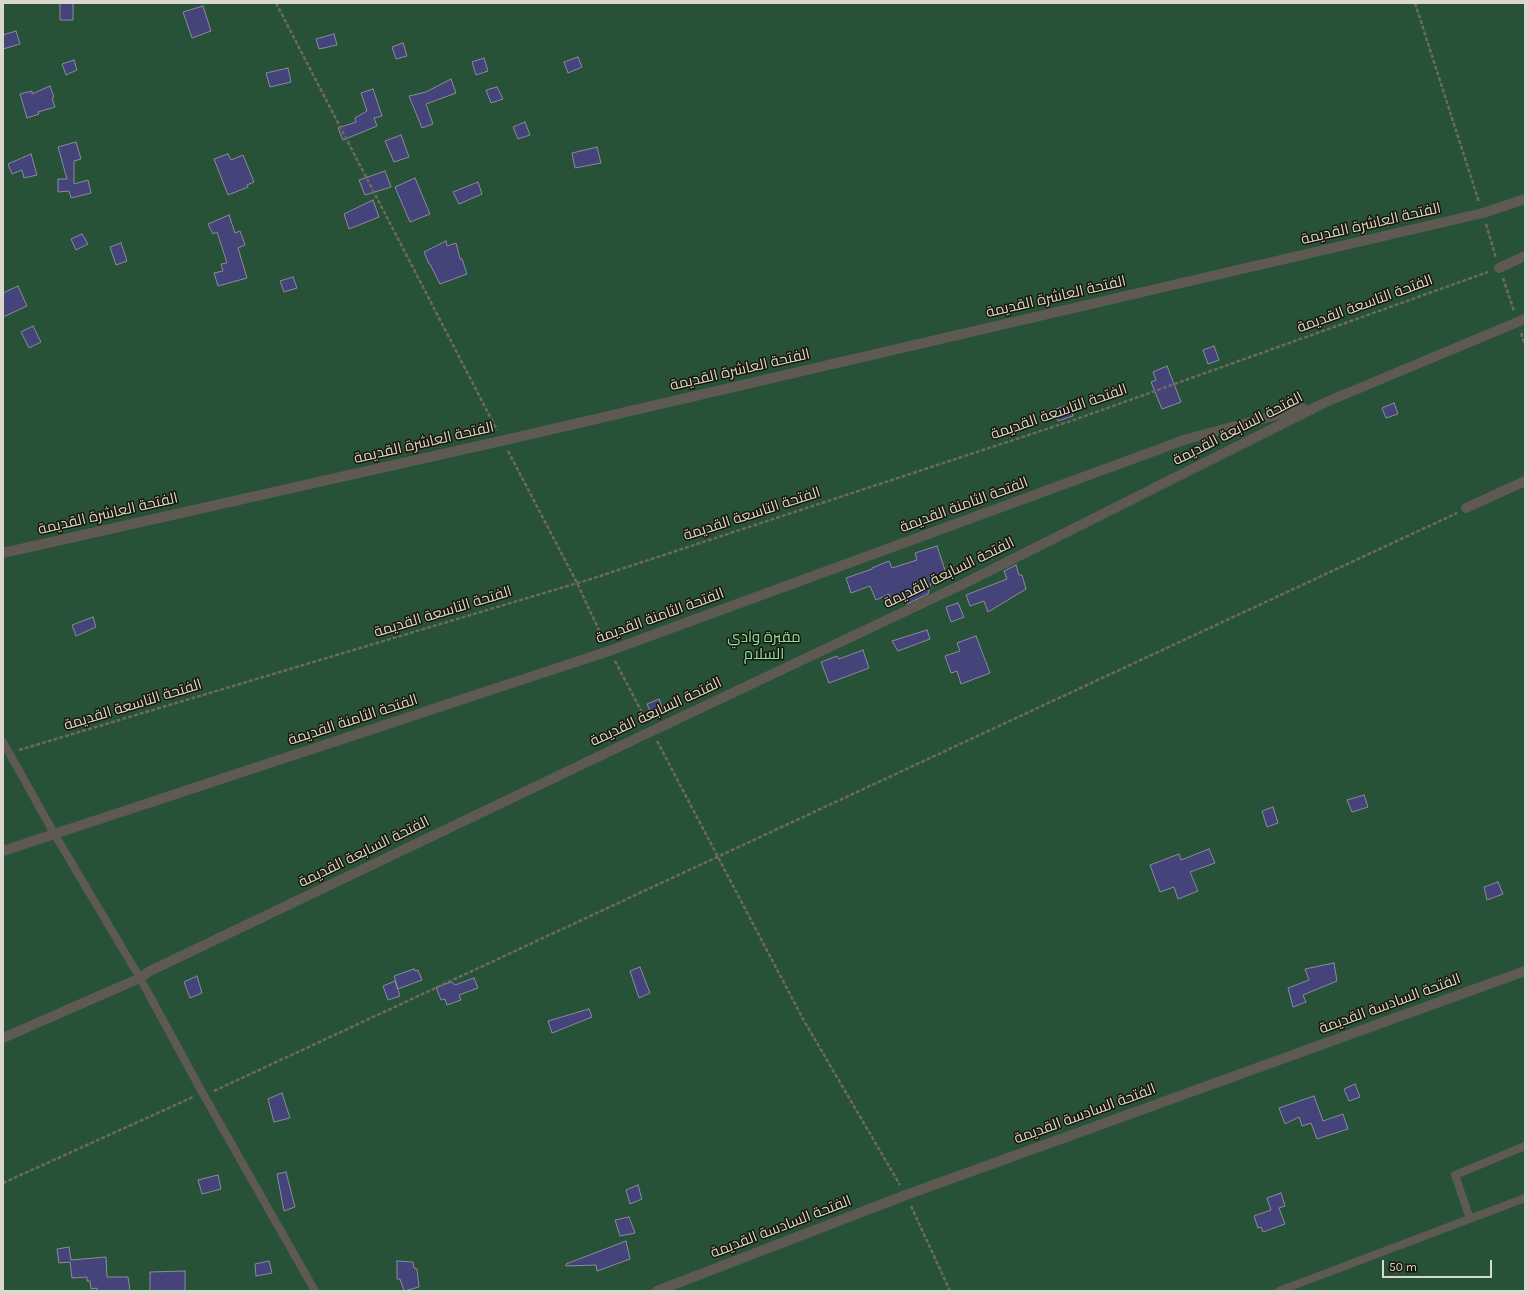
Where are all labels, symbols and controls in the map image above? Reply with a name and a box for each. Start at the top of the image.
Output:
street label: الفتحة العاشرة القديمة [1299,199,1443,249]
street label: الفتحة التاسعة القديمة [1295,271,1435,337]
street label: الفتحة العاشرة القديمة [984,272,1128,322]
street label: الفتحة العاشرة القديمة [668,345,812,395]
street label: الفتحة التاسعة القديمة [988,380,1130,444]
street label: الفتحة السابعة القديمة [1170,388,1306,470]
street label: الفتحة العاشرة القديمة [352,418,496,468]
street label: الفتحة الثامنة القديمة [897,473,1031,537]
street label: الفتحة التاسعة القديمة [681,483,823,545]
street label: الفتحة العاشرة القديمة [36,489,180,539]
street label: الفتحة السابعة القديمة [881,534,1017,612]
street label: الفتحة التاسعة القديمة [372,582,514,642]
street label: الفتحة الثامنة القديمة [593,584,727,648]
park label: مقبرة وادي السلام [727,629,801,664]
street label: الفتحة السابعة القديمة [587,674,725,750]
street label: الفتحة التاسعة القديمة [62,675,204,735]
street label: الفتحة الثامنة القديمة [286,691,420,749]
street label: الفتحة السابعة القديمة [296,813,432,891]
street label: الفتحة السادسة القديمة [1317,970,1463,1038]
street label: الفتحة السادسة القديمة [1012,1080,1158,1148]
street label: الفتحة السادسة القديمة [708,1192,854,1262]
scale bar [1384,1252,1494,1278]
text: 50 m [1389,1260,1417,1274]

